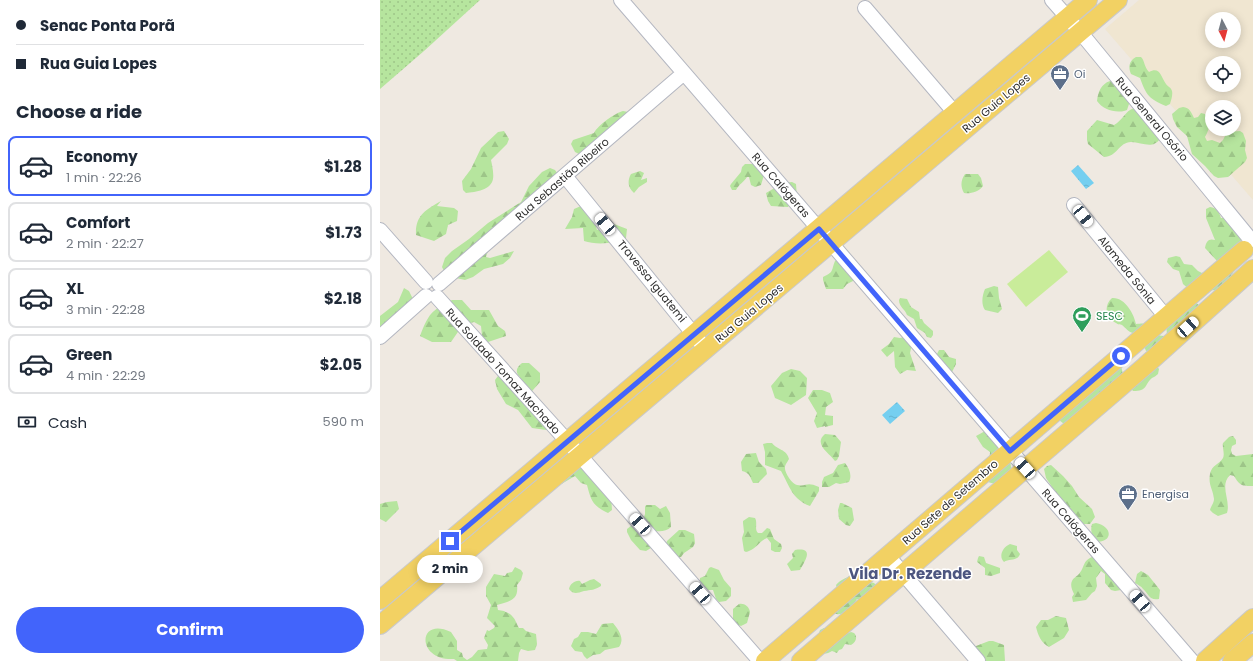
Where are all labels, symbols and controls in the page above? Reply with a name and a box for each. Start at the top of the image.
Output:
north arrow [1205,12,1241,48]
map controls [1205,12,1241,136]
text: Senac Ponta Porã [40,15,175,36]
text: Rua Guia Lopes [40,53,157,74]
button: locate [1205,56,1241,92]
office icon: Oi [1049,63,1071,91]
place label: Oi [1074,66,1086,82]
street label: Rua Guia Lopes [958,70,1034,136]
street label: Rua General Osório [1112,73,1192,165]
text: Choose a ride [16,99,142,124]
button: layers [1205,100,1241,136]
street label: Rua Sebastião Ribeiro [512,134,612,224]
text: Economy [66,146,138,167]
icon: car [18,148,54,184]
street label: Rua Calógeras [748,149,814,221]
text: $1.28 [324,156,362,177]
text: 1 min · 22:26 [66,168,142,187]
car [1071,203,1095,229]
car [593,211,617,237]
text: Comfort [66,212,130,233]
icon: car [18,214,54,250]
text: $1.73 [325,222,362,243]
street label: Alameda Sônia [1094,232,1160,308]
text: 2 min · 22:27 [66,234,144,253]
street label: Travessa Iguatemi [614,236,690,326]
text: XL [66,278,84,299]
icon: car [18,280,54,316]
street label: Rua Guia Lopes [711,280,787,346]
text: $2.18 [324,288,362,309]
text: 3 min · 22:28 [66,300,145,319]
street label: Rua Soldado Tomaz Machado [442,304,564,438]
sports icon: SESC [1071,305,1093,333]
place label: SESC [1096,308,1123,324]
car [1175,315,1201,339]
text: Green [66,344,112,365]
icon: car [18,346,54,382]
route start [1112,347,1130,365]
text: $2.05 [320,354,362,375]
text: 4 min · 22:29 [66,366,146,385]
icon: cash [16,411,38,433]
text: Cash [48,412,87,433]
text: 590 m [323,412,364,431]
car [1013,455,1037,481]
street label: Rua Sete de Setembro [899,456,1001,548]
office icon: Energisa [1117,483,1139,511]
street label: Rua Calógeras [1038,485,1104,557]
place label: Energisa [1142,486,1189,502]
car [628,511,652,537]
route end [441,532,459,550]
callout: 2 min [417,555,483,583]
text: 2 min [432,559,468,578]
district label: Vila Dr. Rezende [848,563,972,584]
car [688,580,712,606]
car [1128,588,1152,614]
button: Confirm [16,607,364,653]

